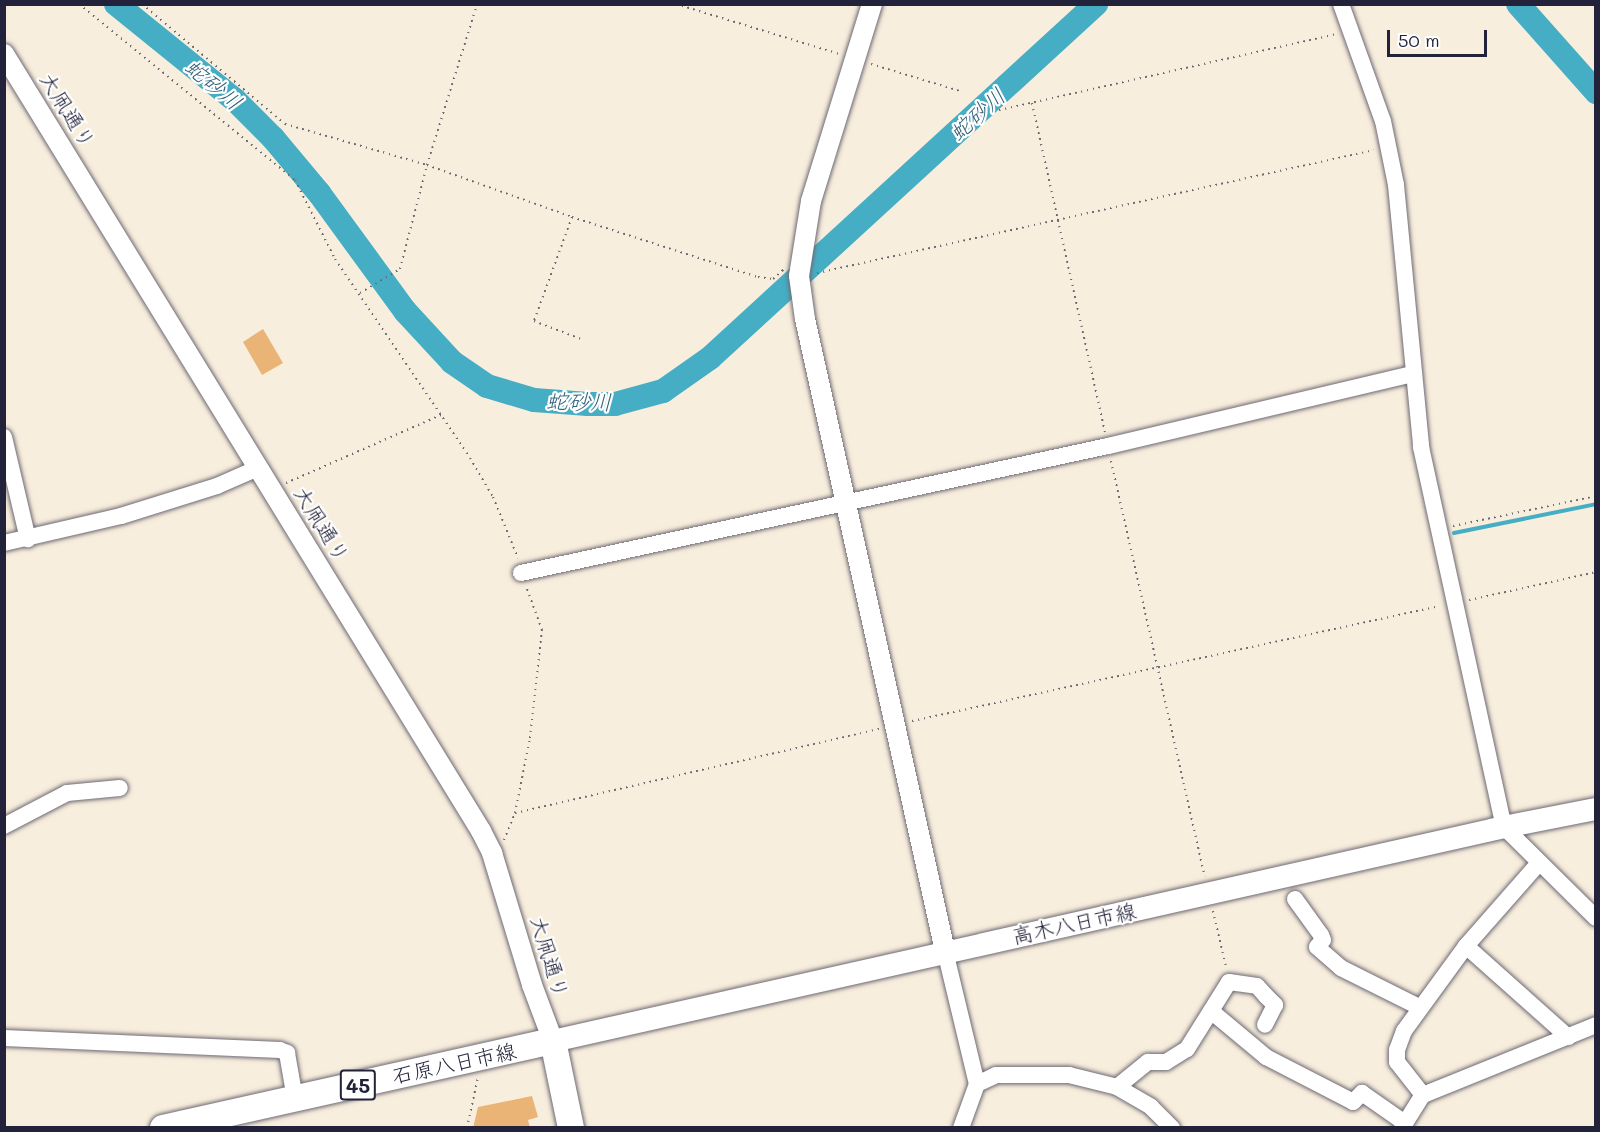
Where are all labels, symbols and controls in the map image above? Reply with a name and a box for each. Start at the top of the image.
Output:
scale bar [1390,18,1490,56]
text: 50 m [1398,28,1440,52]
water label: 蛇砂川 [180,53,248,115]
street label: 大凧通り [35,68,101,152]
water label: 蛇砂川 [944,82,1010,146]
water label: 蛇砂川 [546,387,612,415]
street label: 大凧通り [289,482,355,566]
street label: 高木八日市線 [1010,898,1138,948]
street label: 大凧通り [526,913,574,1001]
street label: 石原八日市線 [390,1038,518,1088]
road number: 45 [338,1068,378,1102]

